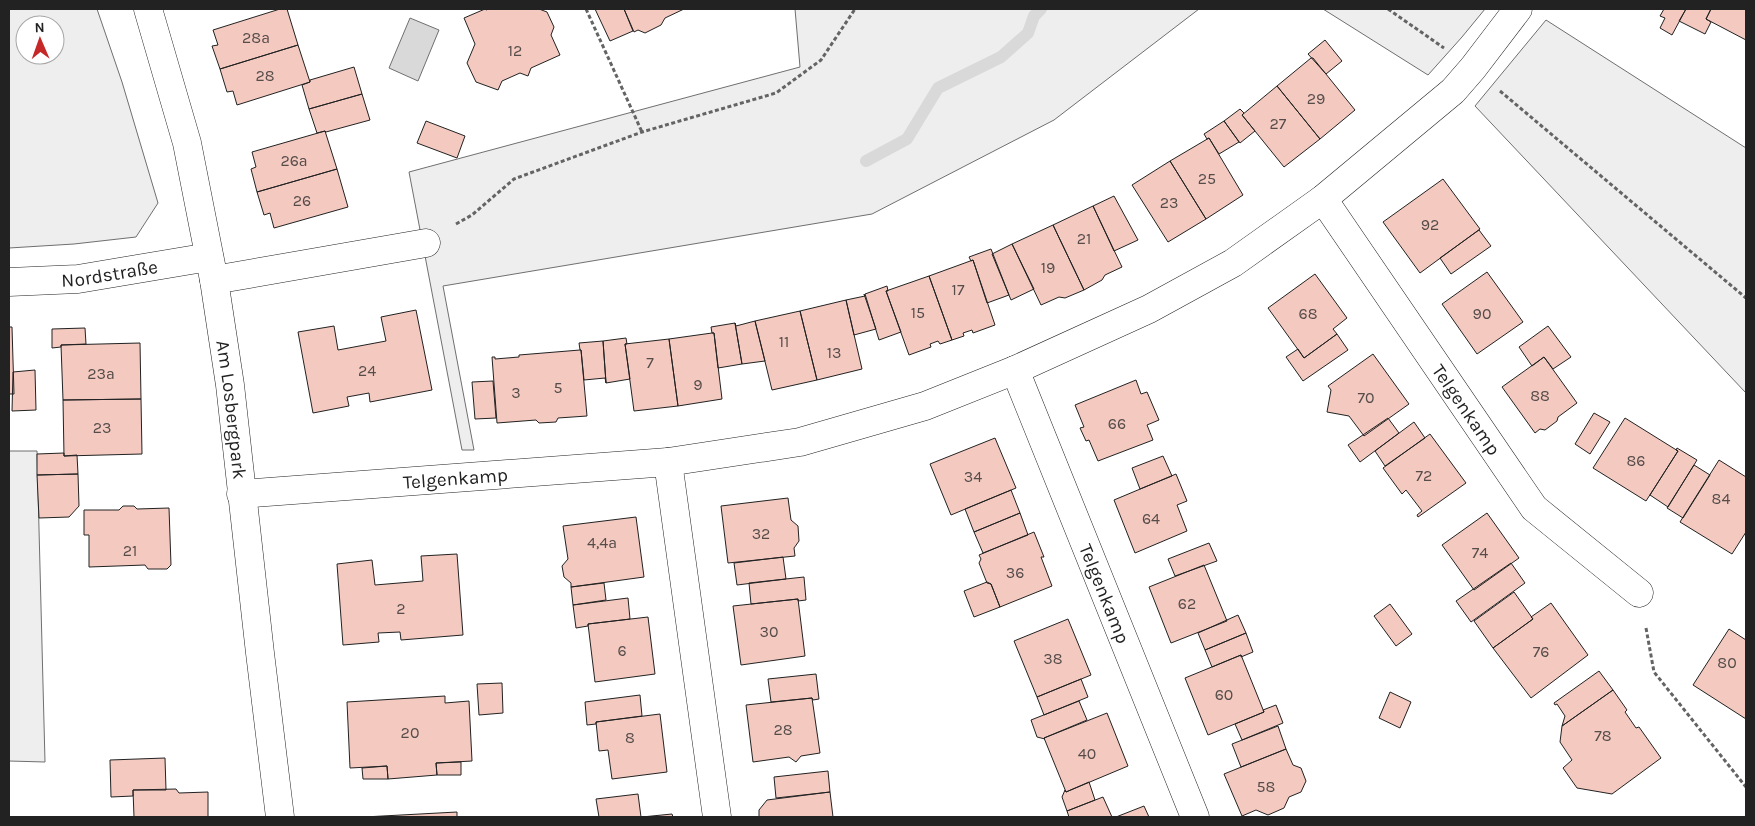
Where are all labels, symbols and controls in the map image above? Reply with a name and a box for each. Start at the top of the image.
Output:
north arrow [15,15,65,65]
text: N [34,19,45,36]
house number: 28a [242,28,270,47]
house number: 12 [508,41,522,60]
house number: 28 [255,66,275,85]
house number: 29 [1307,89,1325,108]
house number: 27 [1270,114,1287,133]
house number: 26a [280,151,308,170]
house number: 25 [1198,169,1216,188]
house number: 26 [293,191,311,210]
house number: 23 [1160,193,1178,212]
house number: 92 [1421,215,1439,234]
house number: 21 [1077,229,1091,248]
street label: Nordstraße [61,256,160,292]
house number: 19 [1041,258,1055,277]
house number: 17 [952,280,965,299]
house number: 15 [911,303,925,322]
house number: 68 [1299,304,1318,323]
house number: 90 [1473,304,1491,323]
house number: 11 [779,332,789,351]
street label: Am Losbergpark [211,339,250,481]
house number: 13 [827,343,841,362]
house number: 7 [646,353,654,372]
street label: Telgenkamp [1427,360,1505,460]
house number: 24 [358,361,376,380]
house number: 23a [87,364,115,383]
house number: 9 [693,375,703,394]
house number: 5 [553,378,563,397]
house number: 3 [511,383,521,402]
house number: 88 [1530,386,1550,405]
house number: 70 [1357,388,1375,407]
house number: 66 [1108,414,1126,433]
house number: 23 [93,418,111,437]
house number: 86 [1627,451,1646,470]
street label: Telgenkamp [402,464,509,494]
house number: 72 [1416,466,1432,485]
house number: 34 [964,467,982,486]
house number: 84 [1712,489,1730,508]
house number: 64 [1142,509,1160,528]
house number: 32 [752,524,770,543]
house number: 4,4a [587,533,617,552]
house number: 21 [123,541,137,560]
street label: Telgenkamp [1074,541,1134,647]
house number: 74 [1472,543,1488,562]
house number: 36 [1006,563,1024,582]
house number: 62 [1178,594,1196,613]
house number: 2 [396,599,406,618]
house number: 30 [760,622,778,641]
house number: 6 [617,641,627,660]
house number: 76 [1533,642,1549,661]
house number: 38 [1043,649,1063,668]
house number: 80 [1717,653,1737,672]
house number: 60 [1215,685,1233,704]
house number: 28 [773,720,793,739]
house number: 20 [401,723,419,742]
house number: 78 [1594,726,1612,745]
house number: 8 [625,728,635,747]
house number: 40 [1078,744,1096,763]
house number: 58 [1257,777,1275,796]

